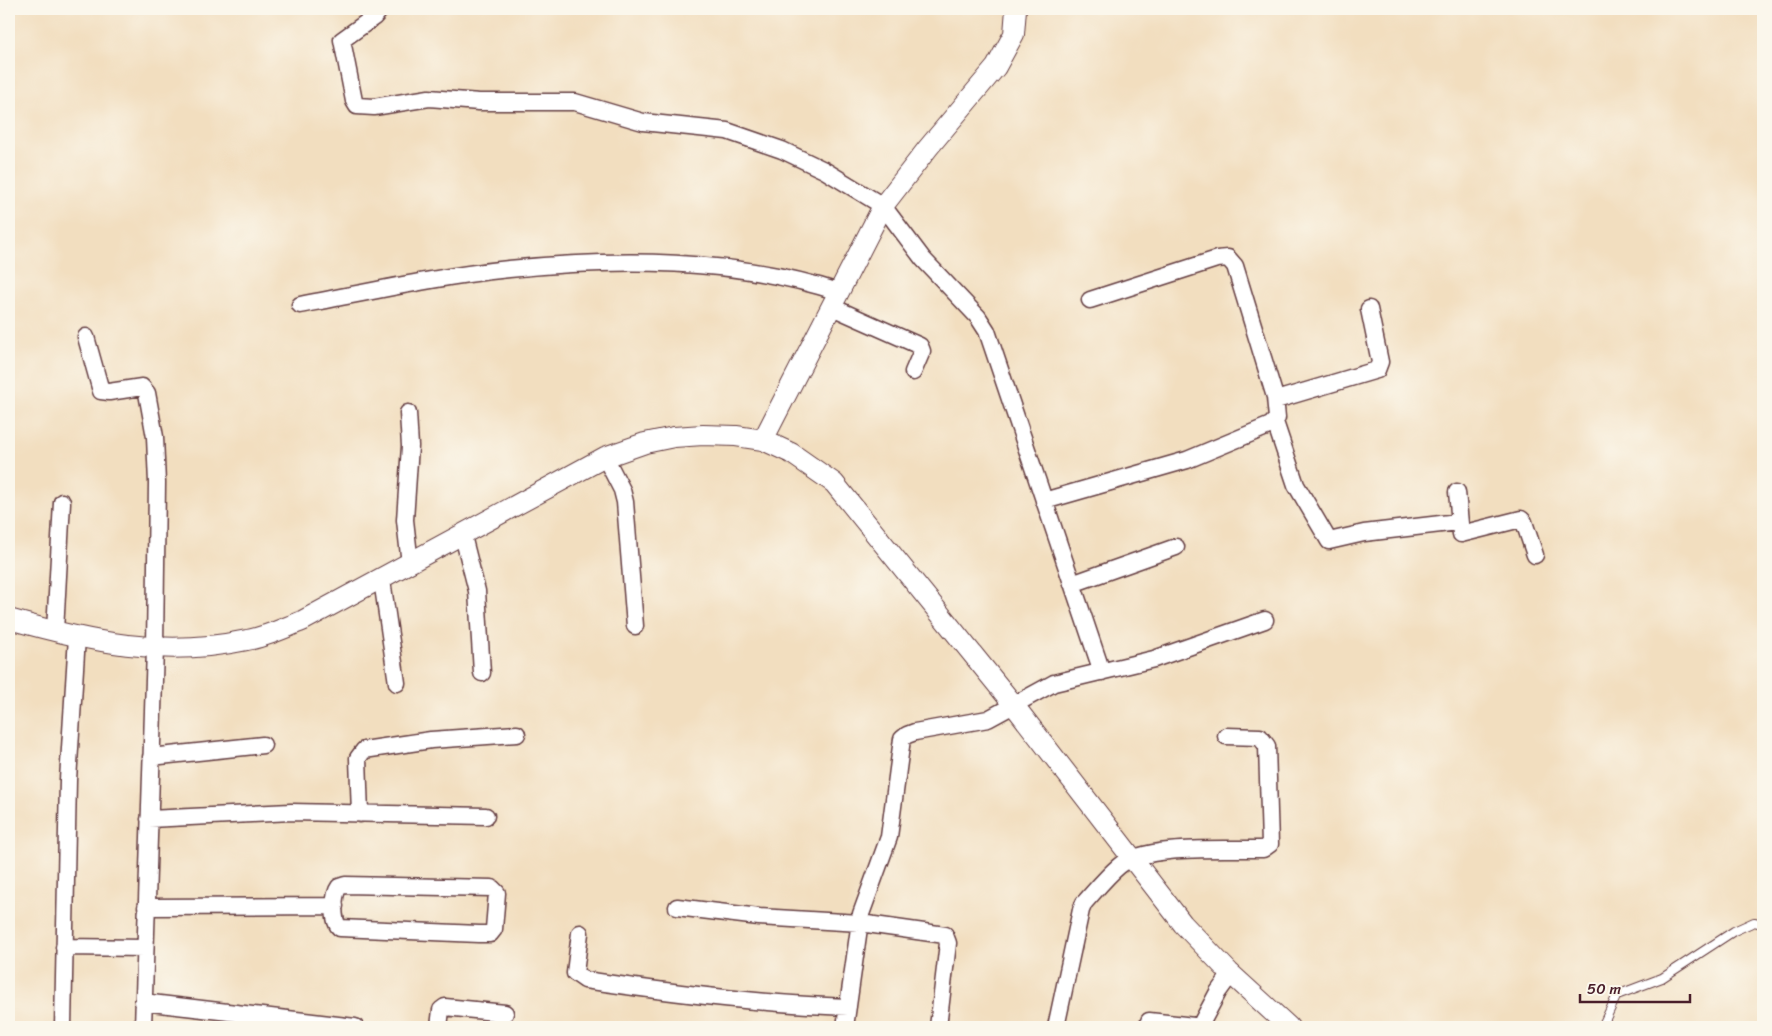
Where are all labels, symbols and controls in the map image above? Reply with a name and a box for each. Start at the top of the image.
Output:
scale bar [1580,971,1690,1003]
text: 50 m [1587,976,1622,1002]

